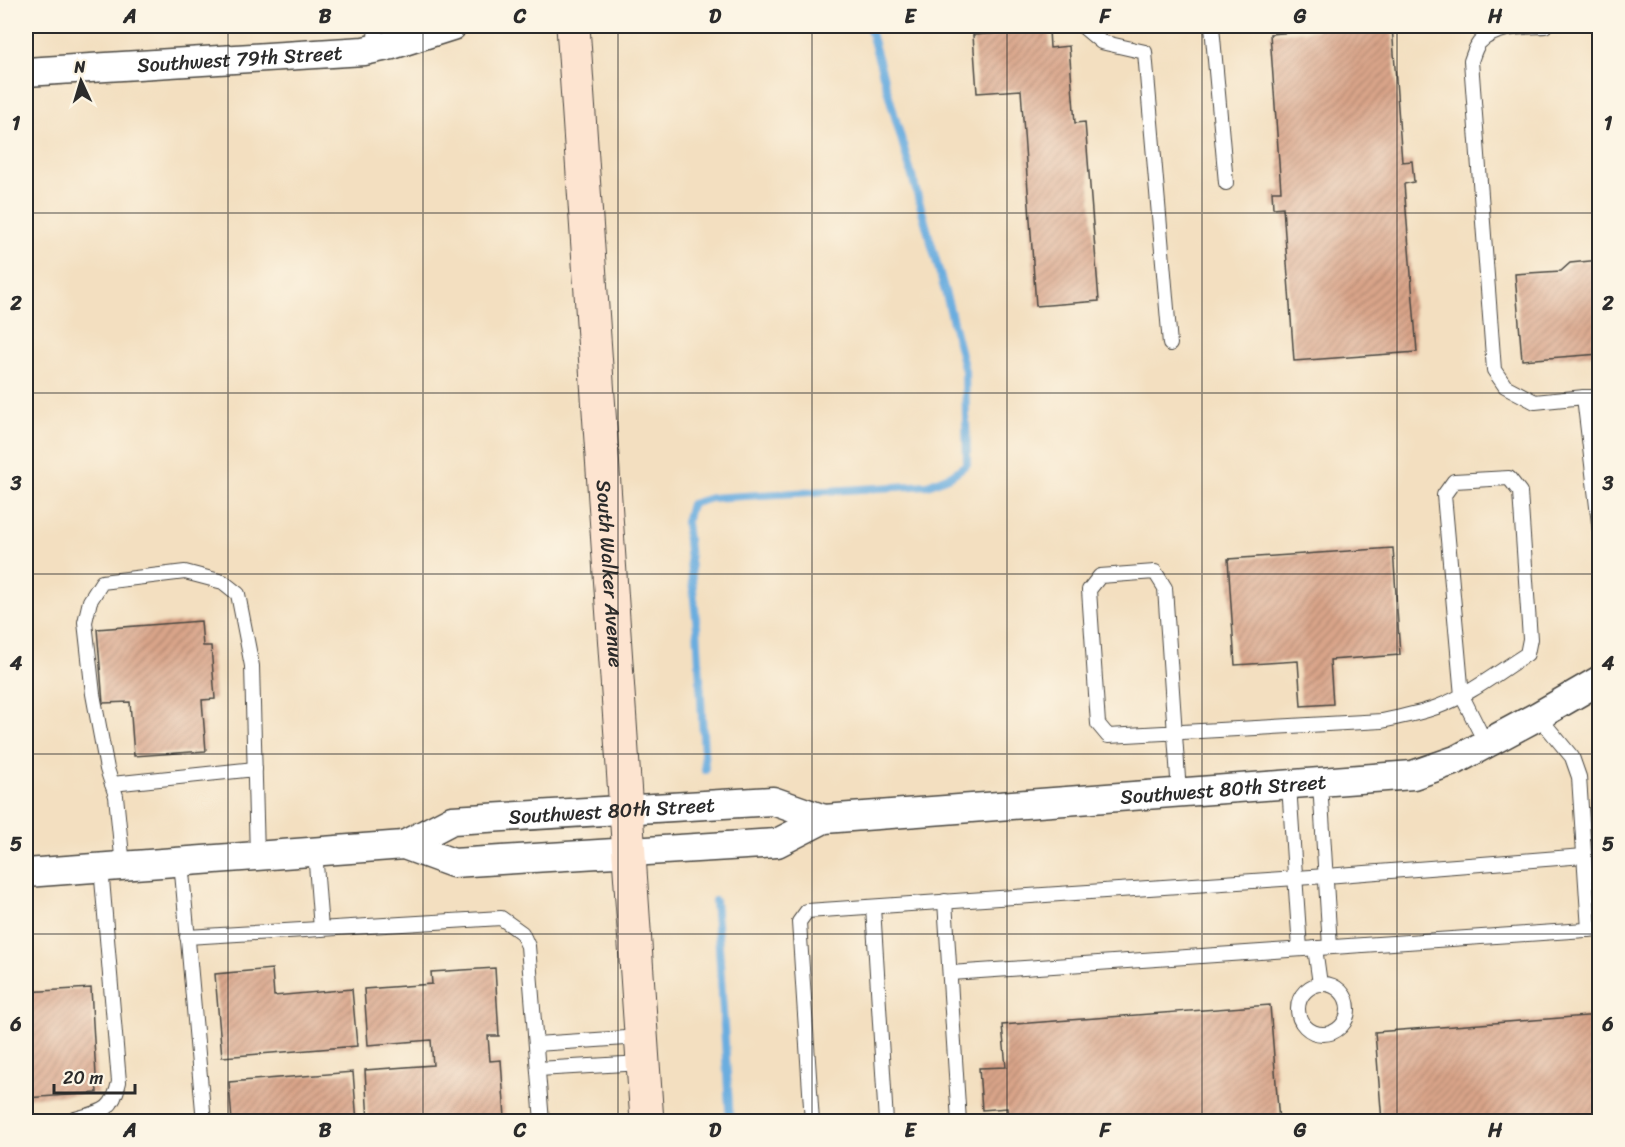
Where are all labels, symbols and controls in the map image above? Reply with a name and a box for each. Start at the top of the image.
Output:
text: A [122,0,137,34]
text: B [319,0,332,34]
text: C [513,0,527,34]
text: D [709,0,722,34]
text: E [904,0,917,34]
text: F [1099,0,1112,34]
text: G [1293,0,1307,34]
text: H [1487,0,1503,34]
street label: Southwest 79th Street [136,35,344,83]
north arrow [51,51,111,111]
text: N [72,52,87,81]
text: 1 [12,106,21,141]
text: 1 [1604,106,1613,141]
text: 2 [9,286,22,321]
text: 2 [1601,286,1614,321]
text: 3 [10,466,22,501]
text: 3 [1602,466,1614,501]
street label: South Walker Avenue [586,479,633,669]
text: 4 [9,646,23,681]
text: 4 [1601,646,1615,681]
street label: Southwest 80th Street [1119,765,1328,815]
street label: Southwest 80th Street [507,787,716,835]
text: 5 [10,827,22,862]
text: 5 [1602,827,1614,862]
text: 6 [9,1007,22,1042]
text: 6 [1601,1007,1614,1042]
scale bar [54,1057,135,1095]
text: 20 m [63,1062,103,1094]
text: A [122,1113,137,1147]
text: B [319,1113,332,1147]
text: C [513,1113,527,1147]
text: D [709,1113,722,1147]
text: E [904,1113,917,1147]
text: F [1099,1113,1112,1147]
text: G [1293,1113,1307,1147]
text: H [1487,1113,1503,1147]

